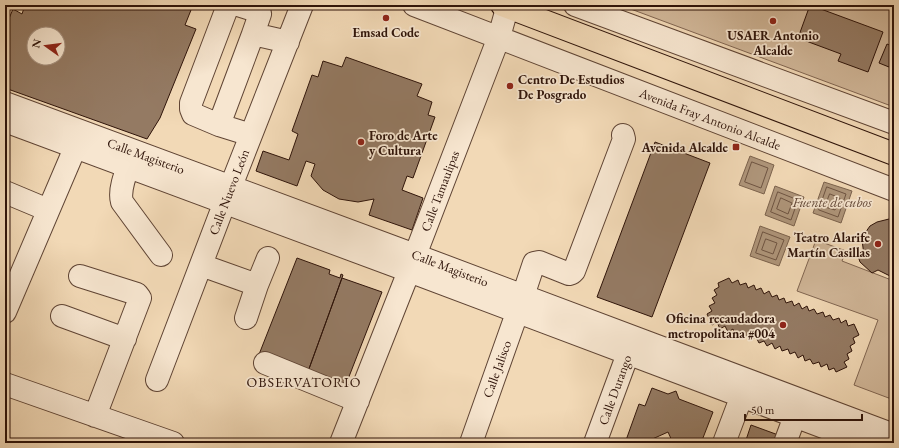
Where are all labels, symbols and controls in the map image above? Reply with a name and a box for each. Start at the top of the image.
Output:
marker: Emsad Code [381,13,391,23]
marker: USAER Antonio Alcalde [768,16,778,26]
place label: Emsad Code [353,24,420,41]
north arrow [26,26,66,66]
place label: USAER Antonio Alcalde [727,27,819,59]
text: N [28,37,44,50]
place label: Centro De Estudios De Posgrado [518,71,625,103]
marker: Centro De Estudios De Posgrado [505,81,515,91]
street label: Avenida Fray Antonio Alcalde [636,84,783,154]
place label: Foro de Arte y Cultura [369,127,438,159]
street label: Calle Magisterio [105,134,187,178]
marker: Foro de Arte y Cultura [356,137,366,147]
place label: Avenida Alcalde [640,139,729,156]
marker: Avenida Alcalde [731,142,741,152]
street label: Calle Nuevo León [205,146,253,237]
street label: Calle Tamaulipas [417,148,463,234]
water label: Fuente de cubos [791,193,872,211]
place label: Teatro Alarife Martín Casillas [787,229,871,261]
marker: Teatro Alarife Martín Casillas [873,239,883,249]
street label: Calle Magisterio [409,246,491,290]
place label: Oficina recaudadora metropolitana #004 [666,310,775,342]
marker: Oficina recaudadora metropolitana #004 [778,320,788,330]
street label: Calle Jalisco [479,338,515,400]
street label: Calle Durango [594,353,636,427]
district label: OBSERVATORIO [247,373,361,391]
scale bar [745,396,862,422]
text: 50 m [751,402,775,418]

